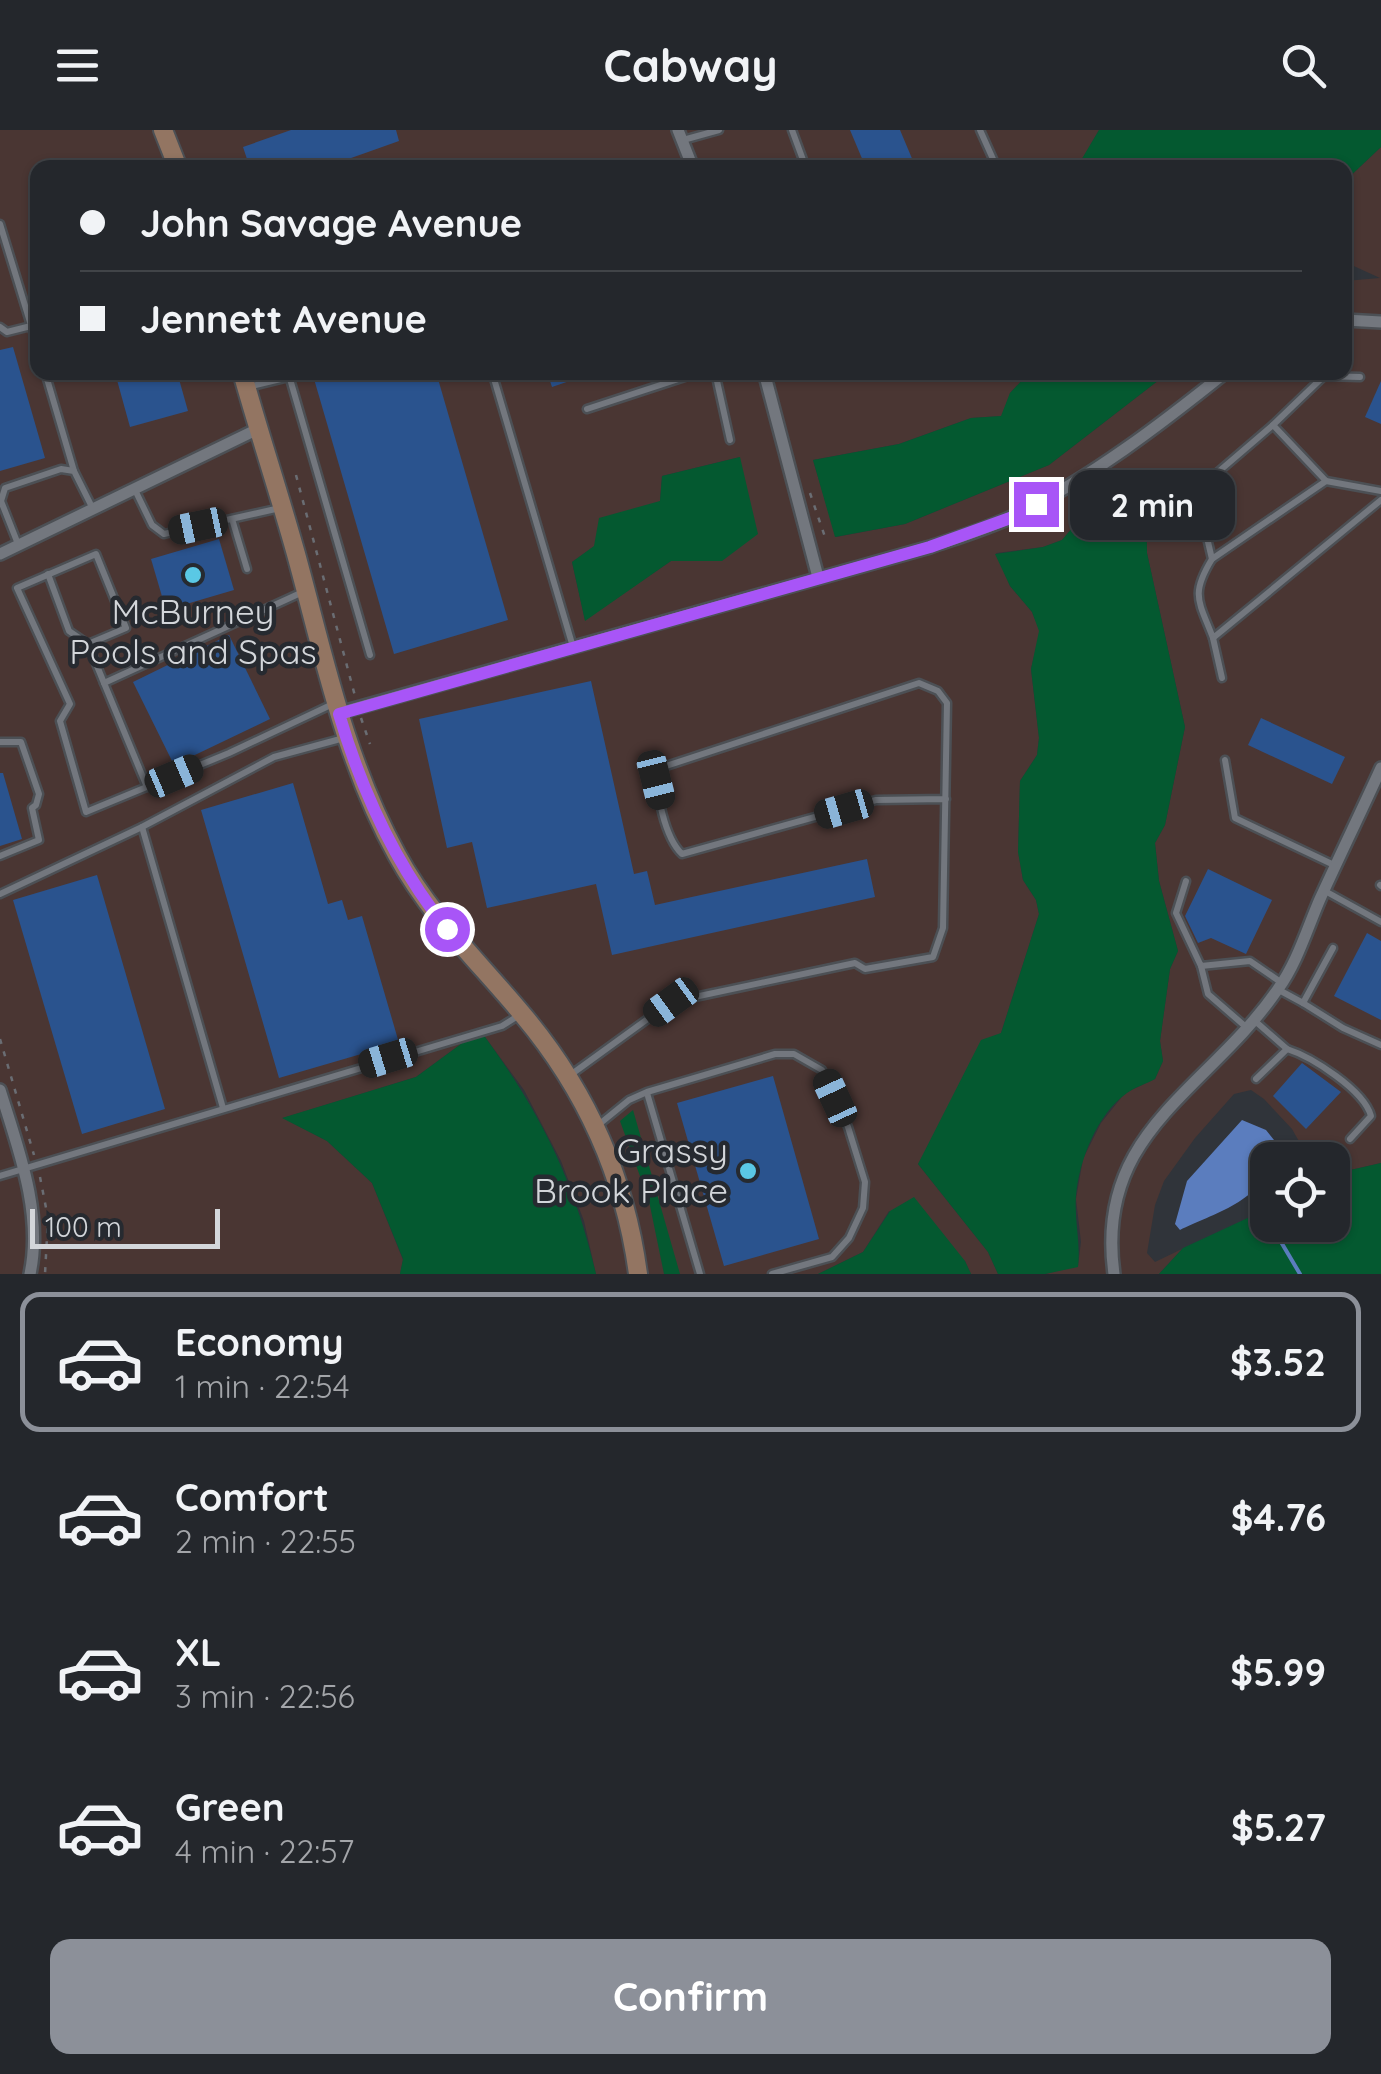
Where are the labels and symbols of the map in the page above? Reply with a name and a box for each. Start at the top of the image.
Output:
callout: 2 min [1071,469,1236,539]
route end [1014,482,1059,527]
car [166,505,230,547]
marker: McBurney Pools and Spas [182,564,204,586]
place label: McBurney Pools and Spas [69,589,317,673]
car [634,747,678,813]
car [141,750,207,802]
car [811,786,877,832]
route start [425,907,470,952]
car [638,972,704,1032]
car [355,1035,421,1081]
car [809,1064,861,1132]
place label: Grassy Brook Place [534,1128,728,1212]
marker: Grassy Brook Place [737,1160,759,1182]
scale bar [30,1204,220,1248]

